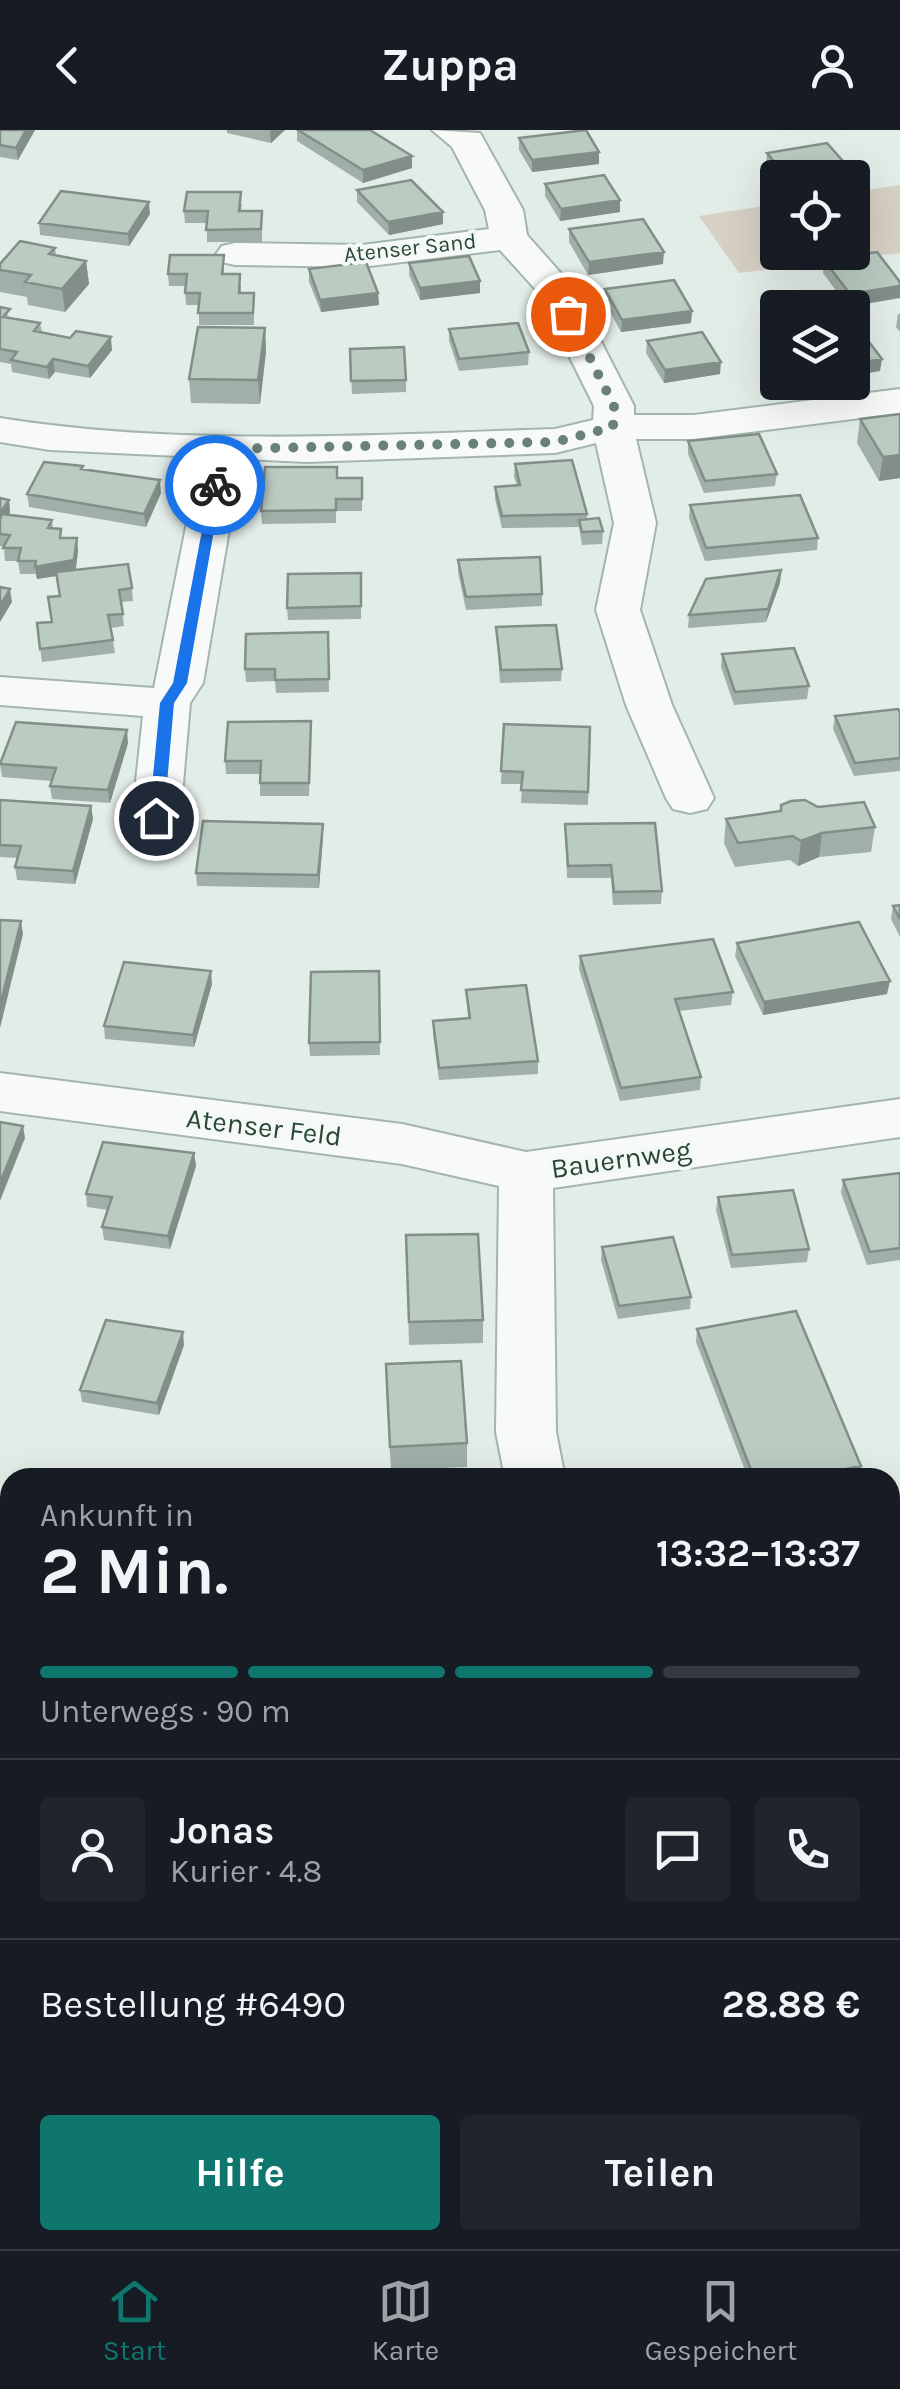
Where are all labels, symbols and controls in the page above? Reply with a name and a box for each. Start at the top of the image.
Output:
icon: back [40,38,95,93]
icon: person [805,38,860,93]
text: Zuppa [381,39,519,91]
map controls [760,160,870,400]
button: locate [760,160,870,270]
street label: Atenser Sand [342,228,478,268]
pin [526,272,611,357]
icon: bag [541,287,596,342]
button: layers [760,290,870,400]
courier [165,435,265,535]
icon: bike [188,458,243,513]
pin [114,776,199,861]
icon: home [129,791,184,846]
street label: Atenser Feld [184,1101,344,1153]
street label: Bauernweg [549,1133,694,1185]
text: Ankunft in [40,1497,194,1534]
text: 13:32–13:37 [656,1531,860,1576]
text: 2 Min. [40,1533,228,1609]
text: Unterwegs · 90 m [40,1693,291,1730]
button: person [40,1797,145,1902]
button: chat [625,1797,730,1902]
button: phone [755,1797,860,1902]
text: Jonas [170,1808,274,1853]
text: Kurier · 4.8 [170,1853,322,1890]
text: Bestellung #6490 [40,1982,346,2027]
text: 28.88 € [721,1982,860,2027]
button: Hilfe [40,2115,440,2230]
button: Teilen [460,2115,860,2230]
tab: Start [103,2274,166,2367]
tab: Karte [372,2274,439,2367]
tab: Gespeichert [645,2274,797,2367]

